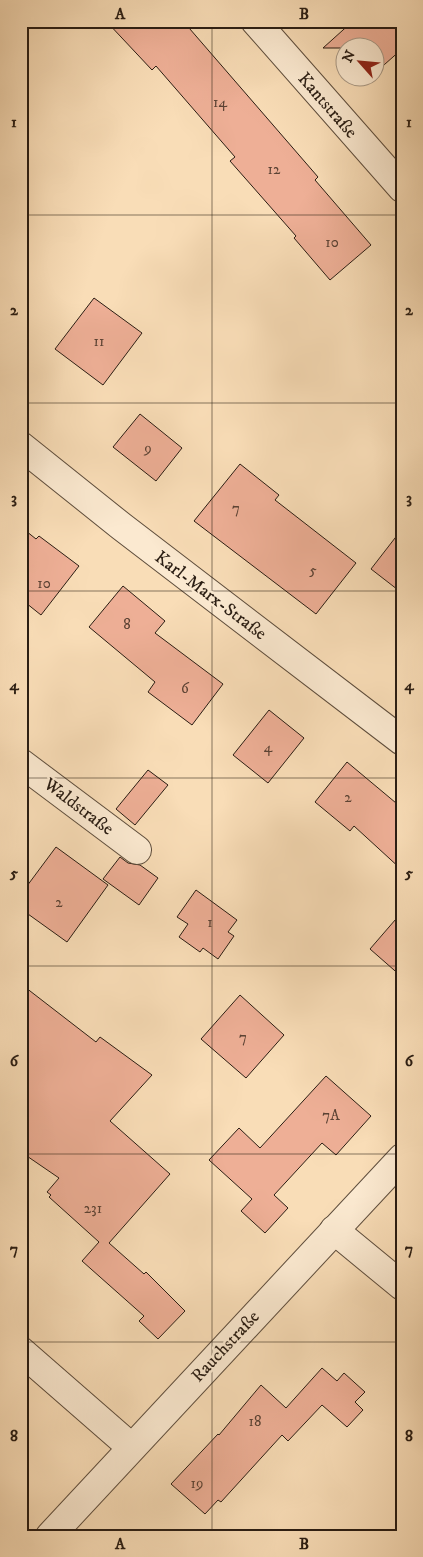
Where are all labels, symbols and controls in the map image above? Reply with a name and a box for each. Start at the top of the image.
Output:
text: A [114,4,126,24]
text: B [299,4,309,24]
north arrow [336,38,386,88]
text: N [339,47,360,66]
street label: Kantstraße [293,68,362,143]
house number: 14 [213,93,227,112]
text: 1 [11,112,17,132]
text: 1 [406,112,412,132]
house number: 12 [268,160,281,179]
house number: 10 [325,233,339,252]
text: 2 [10,300,19,320]
text: 2 [405,300,414,320]
house number: 11 [93,332,105,351]
house number: 9 [143,439,152,458]
text: 3 [11,488,17,508]
text: 3 [406,488,412,508]
house number: 7 [232,499,240,518]
street label: Karl-Marx-Straße [150,547,271,645]
house number: 5 [309,561,317,580]
house number: 10 [37,574,51,593]
house number: 8 [123,615,131,634]
text: 4 [8,675,19,695]
text: 4 [403,675,414,695]
house number: 6 [181,679,190,698]
house number: 4 [264,738,273,757]
street label: Waldstraße [38,773,118,840]
house number: 2 [344,788,352,807]
text: 5 [9,863,18,883]
text: 5 [404,863,413,883]
house number: 2 [55,893,63,912]
house number: 1 [207,913,213,932]
house number: 7 [239,1028,247,1047]
text: 6 [10,1051,20,1071]
text: 6 [405,1051,415,1071]
house number: 7A [322,1106,340,1125]
house number: 231 [84,1199,102,1218]
text: 7 [10,1239,18,1259]
text: 7 [405,1239,413,1259]
street label: Rauchstraße [187,1306,264,1387]
house number: 18 [248,1412,262,1431]
text: 8 [10,1426,18,1446]
text: 8 [405,1426,413,1446]
house number: 19 [191,1474,203,1493]
text: A [114,1534,126,1554]
text: B [299,1534,309,1554]

